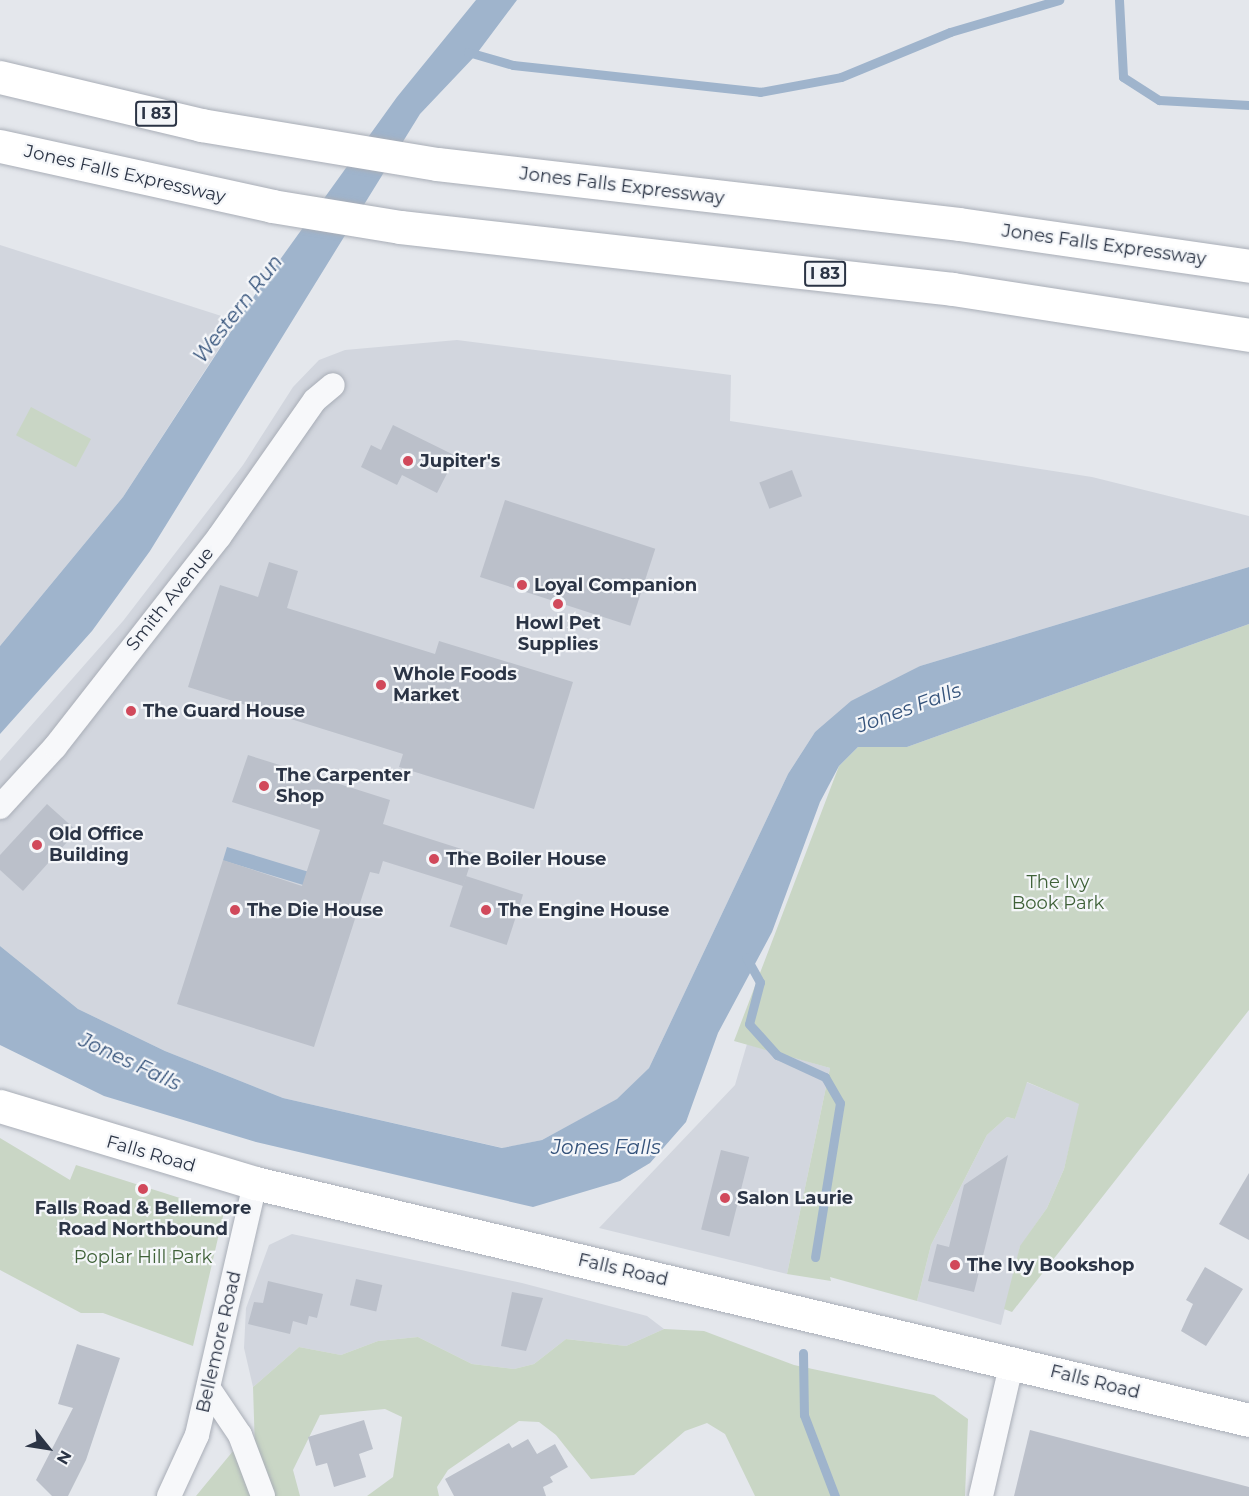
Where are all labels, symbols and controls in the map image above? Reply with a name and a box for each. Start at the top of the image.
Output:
road number: I 83 [135,101,177,127]
street label: Jones Falls Expressway [22,140,228,208]
street label: Jones Falls Expressway [518,163,726,209]
street label: Jones Falls Expressway [1000,220,1208,270]
water label: Western Run [188,250,288,368]
road number: I 83 [804,261,846,287]
place label: Jupiter's [420,450,500,472]
marker: Jupiter's [401,454,415,468]
street label: Smith Avenue [122,543,218,655]
place label: Loyal Companion [534,574,697,596]
marker: Loyal Companion [515,578,529,592]
marker: Howl Pet Supplies [551,597,565,611]
place label: Howl Pet Supplies [515,613,601,656]
place label: Whole Foods Market [393,664,517,706]
marker: Whole Foods Market [374,678,388,692]
water label: Jones Falls [854,678,964,738]
place label: The Guard House [143,700,305,722]
marker: The Guard House [124,704,138,718]
place label: The Carpenter Shop [276,765,411,808]
marker: The Carpenter Shop [257,779,271,793]
place label: Old Office Building [49,824,144,866]
marker: Old Office Building [30,838,44,852]
place label: The Boiler House [446,848,606,870]
marker: The Boiler House [427,852,441,866]
park label: The Ivy Book Park [1012,872,1104,914]
place label: The Die House [247,899,383,921]
place label: The Engine House [498,899,669,921]
marker: The Die House [228,903,242,917]
marker: The Engine House [479,903,493,917]
water label: Jones Falls [75,1028,185,1096]
street label: Falls Road [104,1131,198,1177]
water label: Jones Falls [551,1135,661,1159]
marker: Falls Road & Bellemore Road Northbound [136,1182,150,1196]
place label: Salon Laurie [737,1187,853,1209]
marker: Salon Laurie [718,1191,732,1205]
place label: Falls Road & Bellemore Road Northbound [35,1198,251,1240]
park label: Poplar Hill Park [74,1246,212,1268]
street label: Falls Road [576,1249,670,1291]
place label: The Ivy Bookshop [967,1254,1134,1276]
marker: The Ivy Bookshop [948,1258,962,1272]
street label: Bellemore Road [192,1269,246,1415]
street label: Falls Road [1048,1360,1142,1404]
north arrow [18,1418,78,1478]
text: N [53,1447,75,1468]

